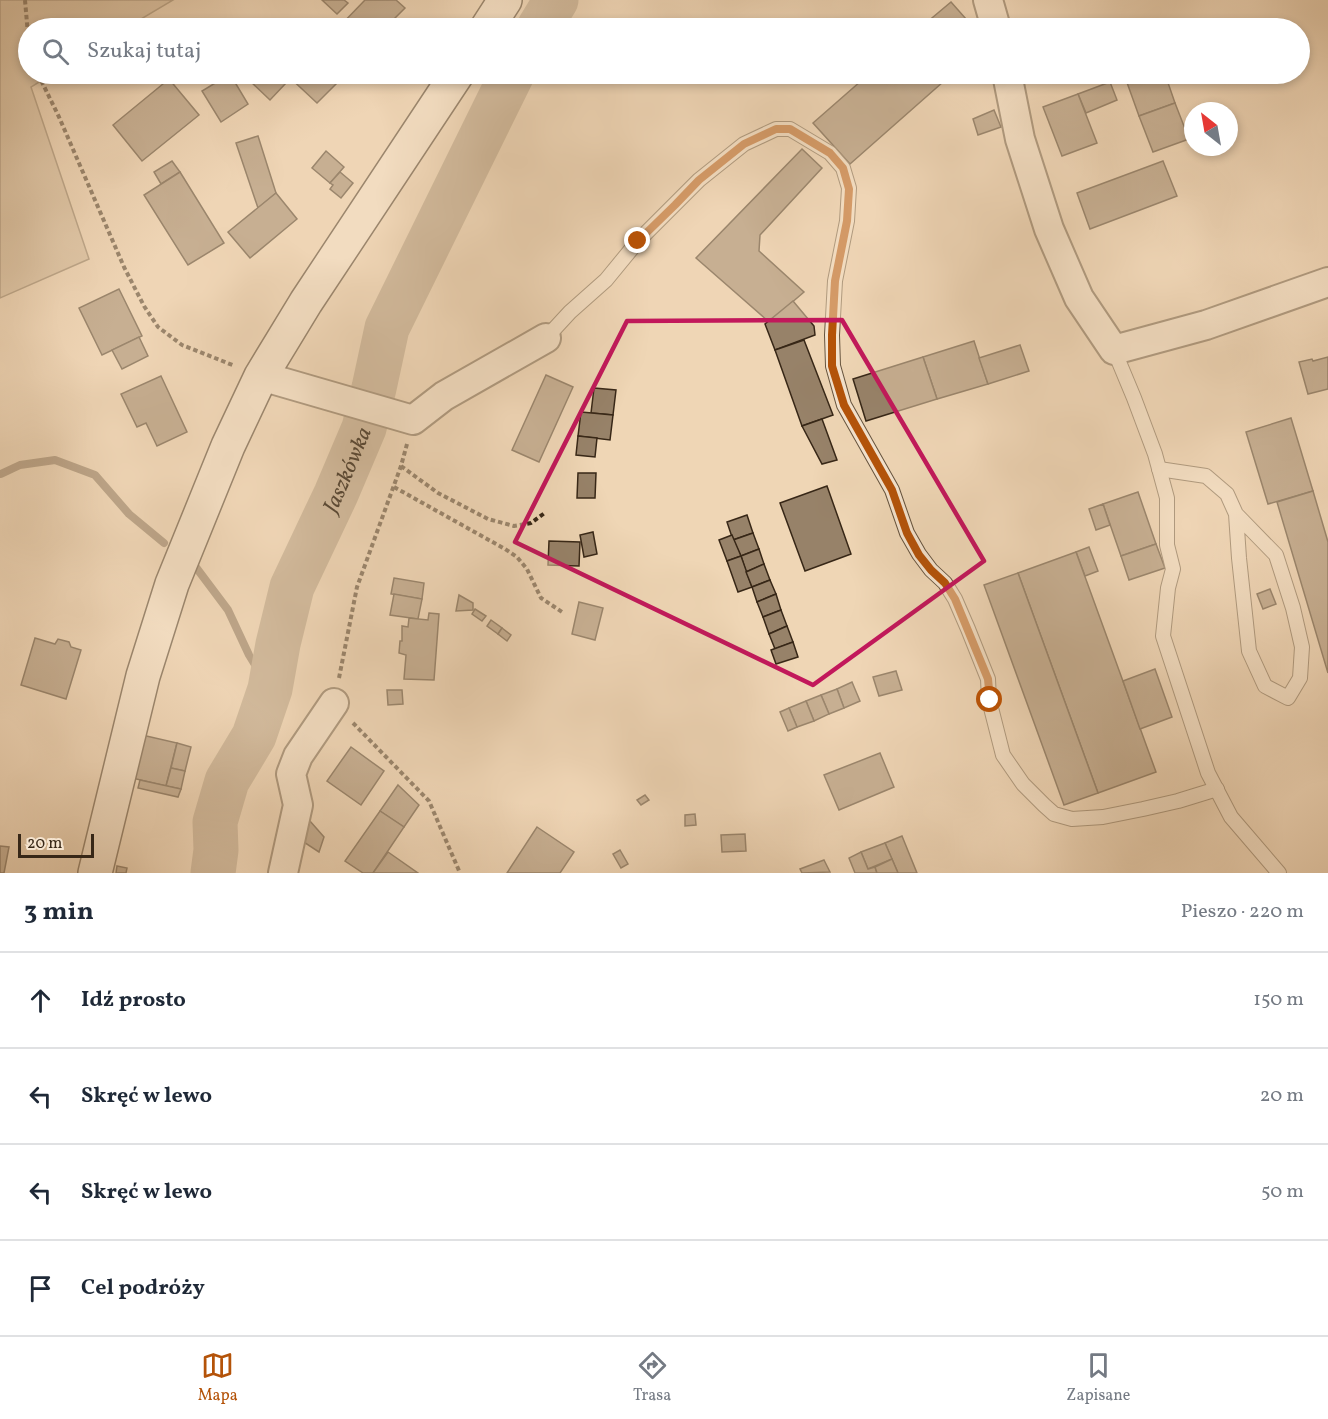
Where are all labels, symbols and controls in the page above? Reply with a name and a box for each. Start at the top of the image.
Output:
search box [18,18,1310,84]
icon: search [39,35,72,68]
text: Szukaj tutaj [87,36,201,67]
north arrow [1184,102,1238,156]
route end [624,227,650,253]
water label: Jaszkówka [315,423,381,520]
route start [976,686,1002,712]
scale bar [18,831,94,858]
text: 20 m [27,833,62,855]
text: 3 min [24,894,94,930]
text: Pieszo · 220 m [1181,898,1304,926]
icon: ahead [24,984,57,1017]
text: Idź prosto [81,985,186,1016]
text: 150 m [1253,986,1304,1014]
icon: left [24,1080,57,1113]
text: Skręć w lewo [81,1081,212,1112]
text: 20 m [1260,1082,1304,1110]
icon: left [24,1176,57,1209]
text: Skręć w lewo [81,1177,212,1208]
text: 50 m [1261,1178,1304,1206]
icon: arrive [24,1272,57,1305]
text: Cel podróży [81,1273,205,1304]
tab: Mapa [198,1349,238,1407]
tab: Trasa [633,1349,671,1407]
tab: Zapisane [1066,1349,1130,1407]

